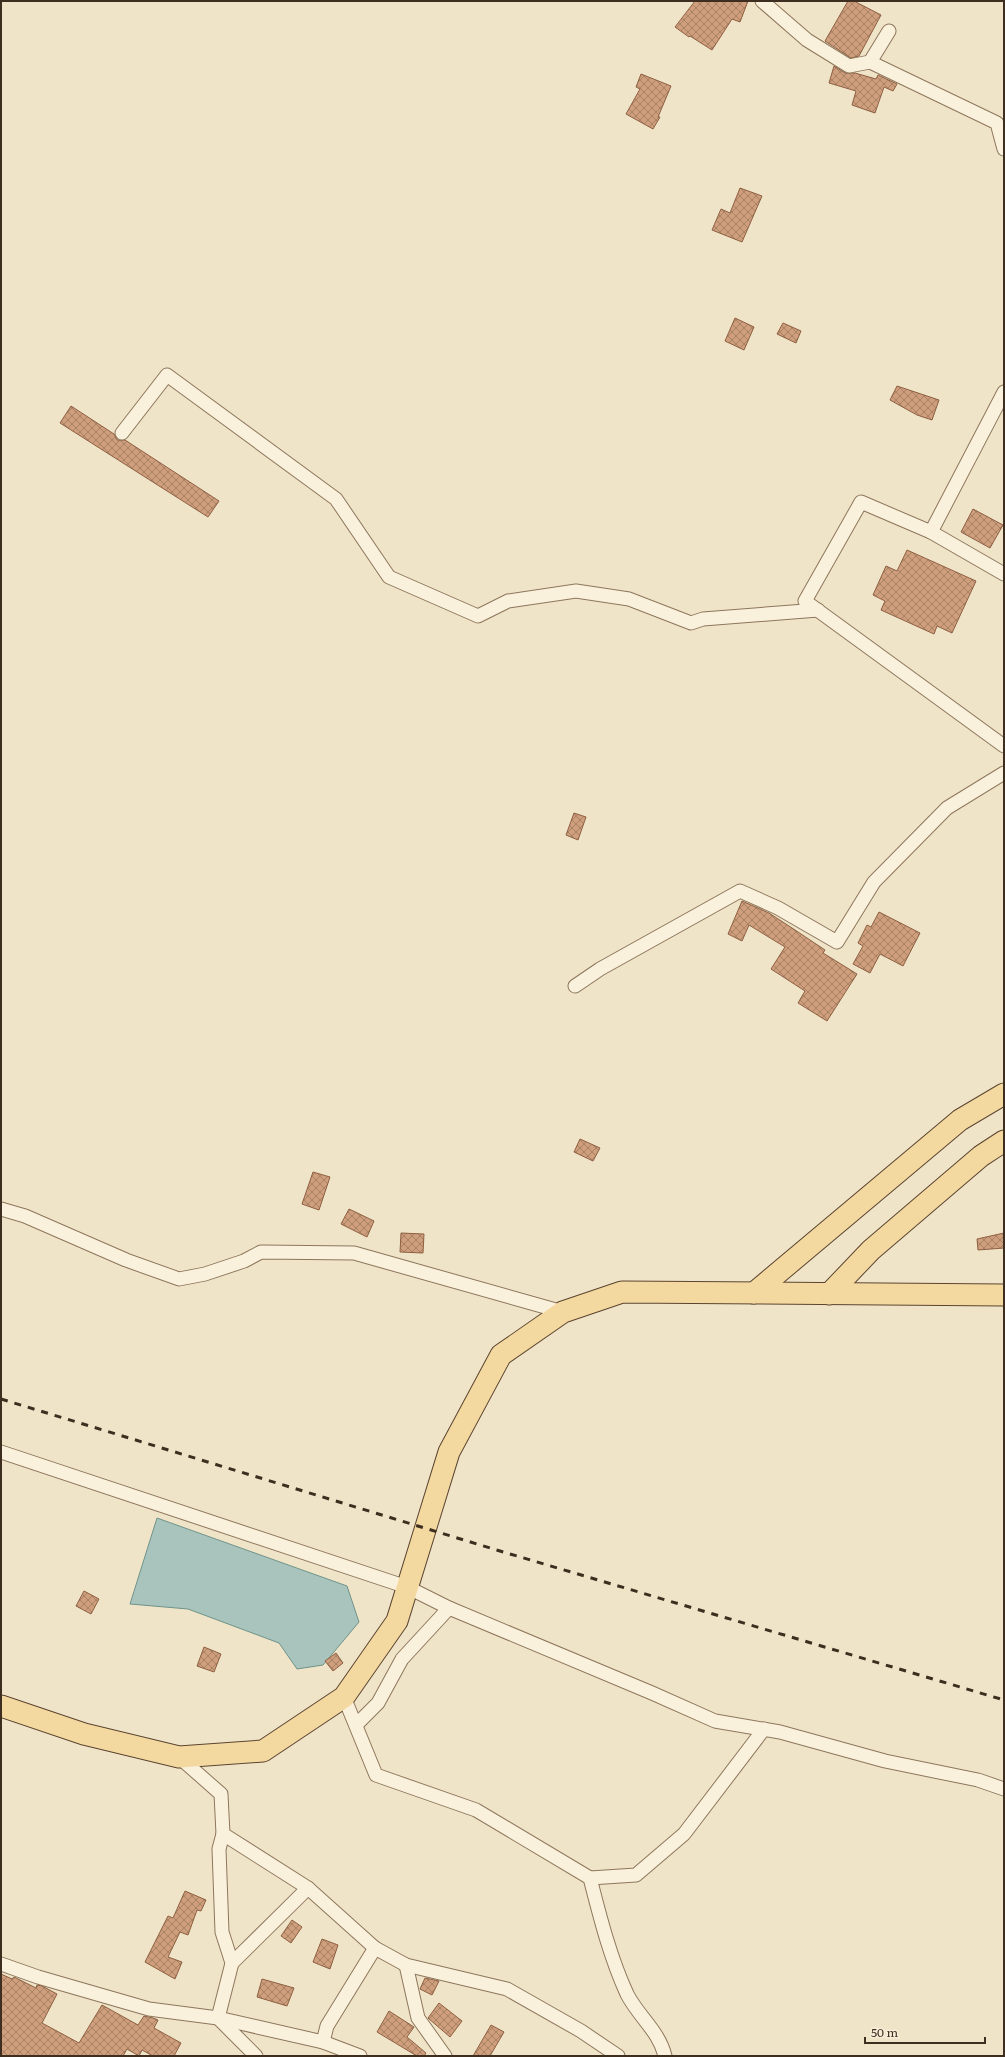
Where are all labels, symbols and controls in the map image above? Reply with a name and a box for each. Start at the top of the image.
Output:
scale bar [865,2019,985,2045]
text: 50 m [871,2023,898,2041]

